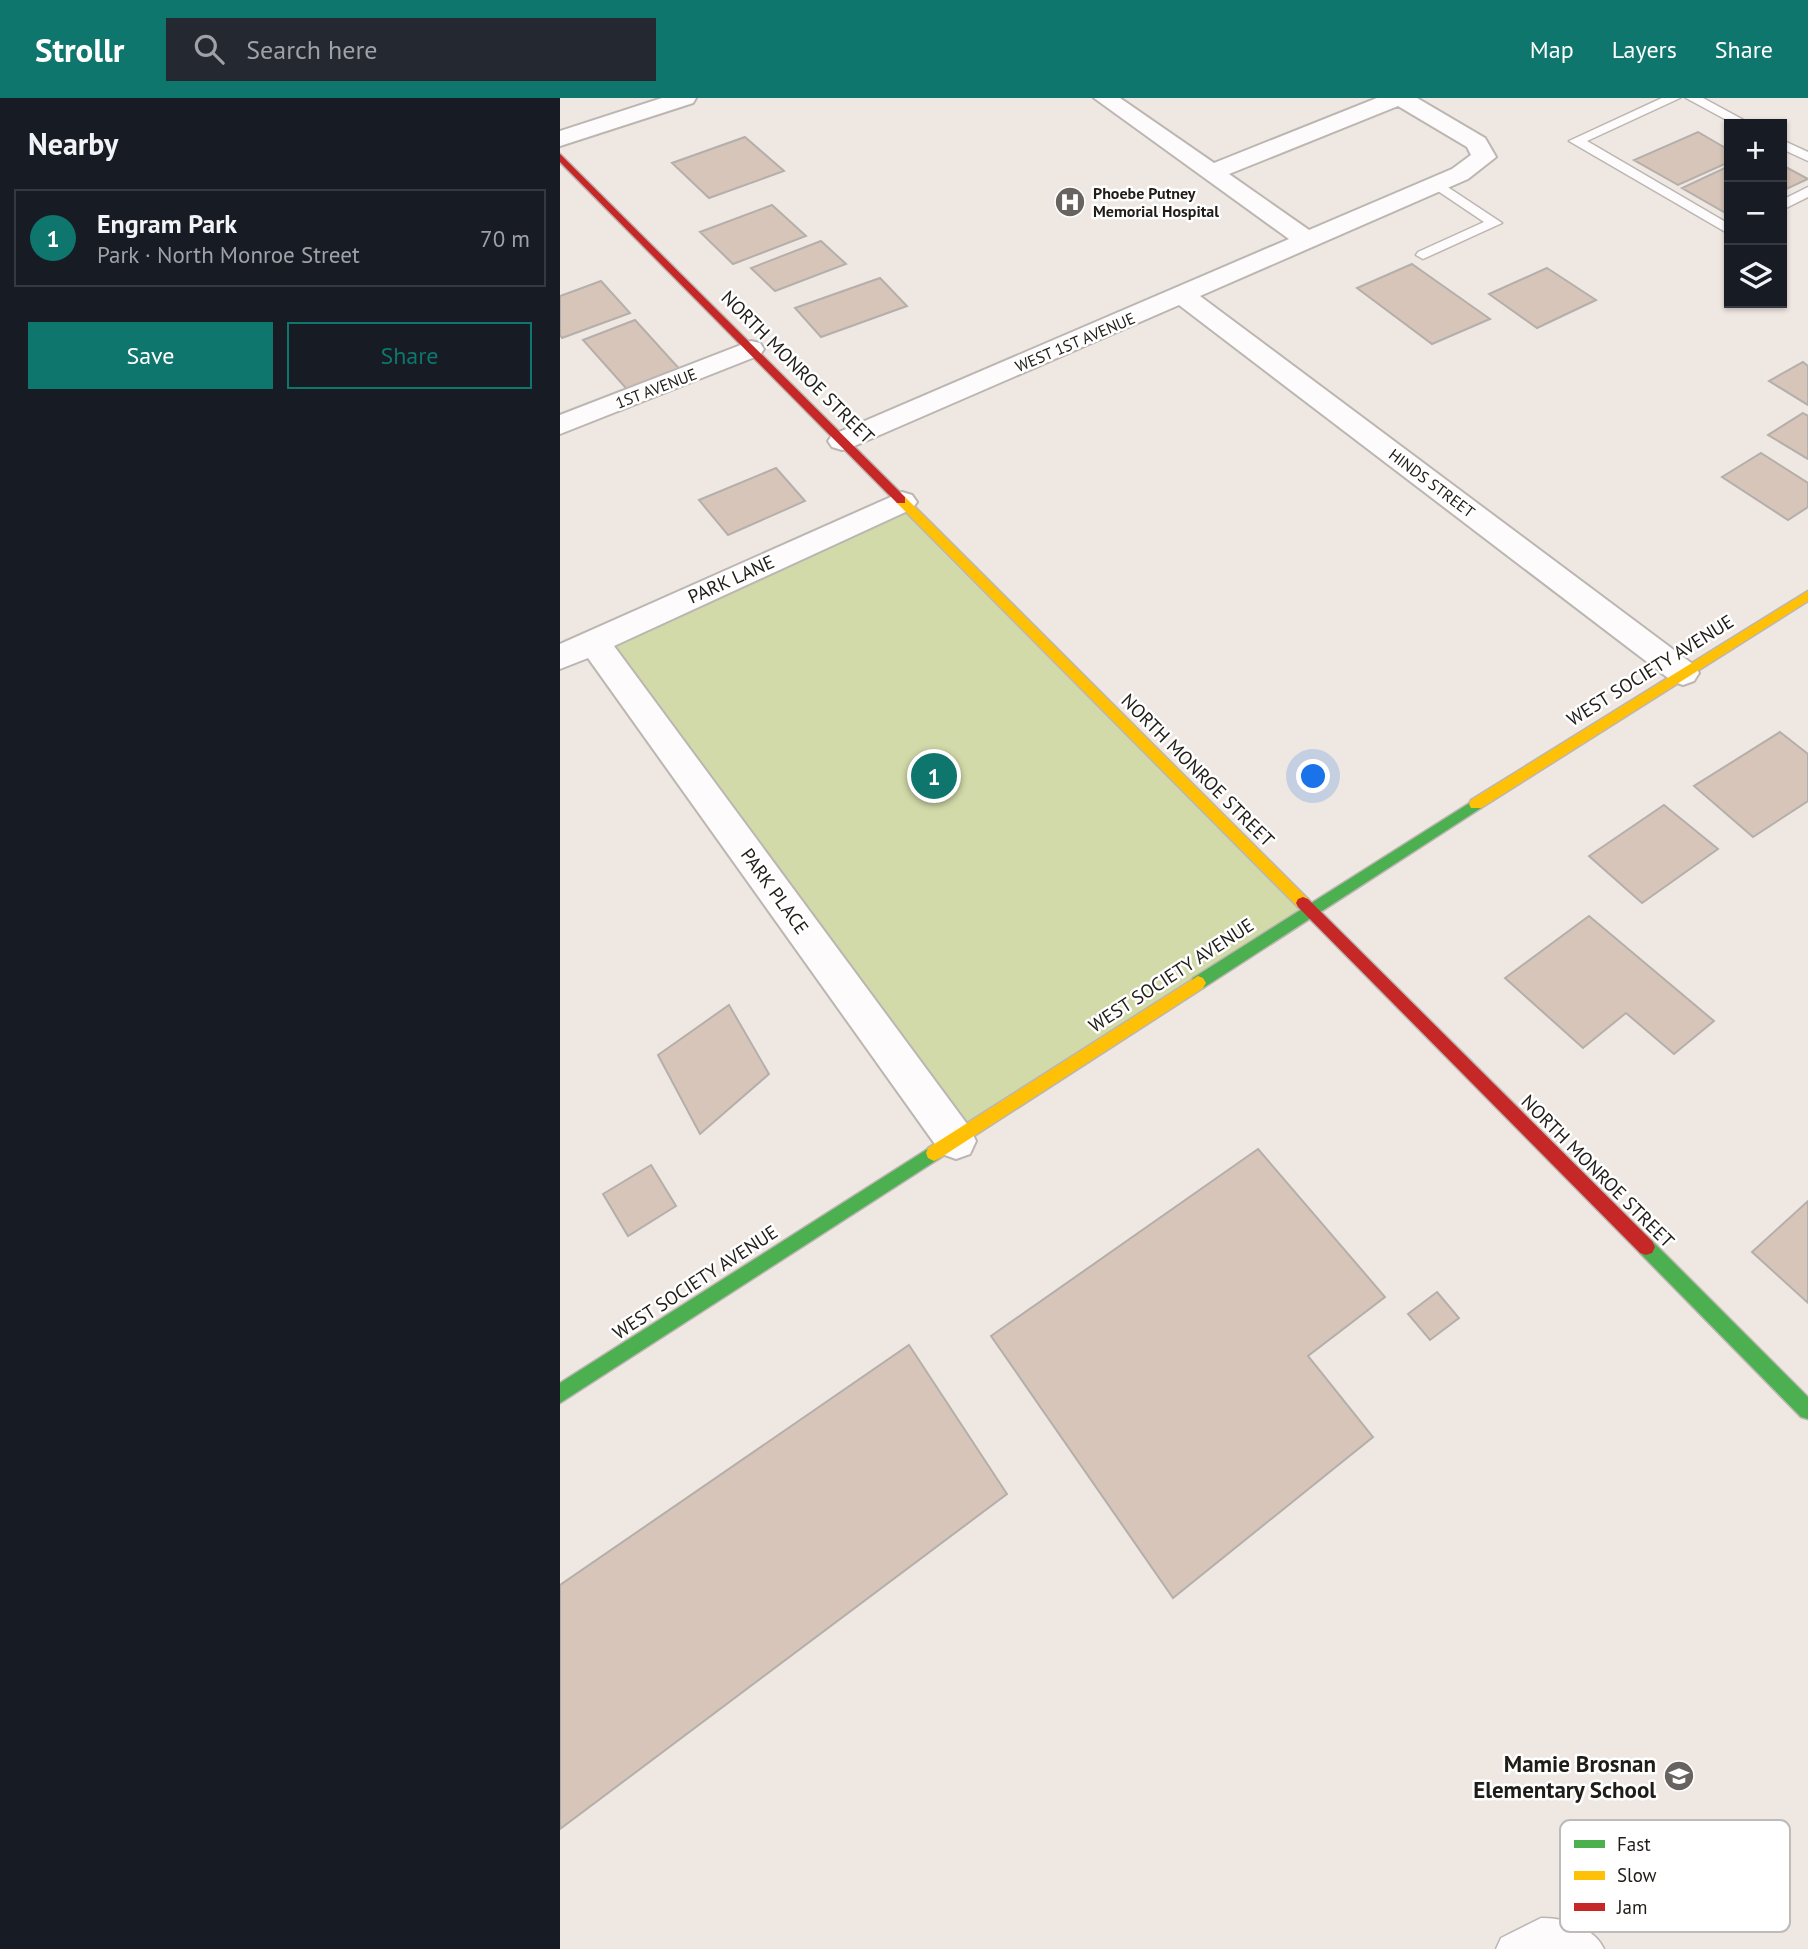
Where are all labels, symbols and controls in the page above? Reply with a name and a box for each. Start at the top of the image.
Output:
search box [166,18,656,81]
text: Strollr [35,28,124,71]
icon: search [190,30,228,68]
text: Search here [246,33,377,66]
text: Map [1530,34,1574,65]
text: Layers [1612,34,1677,65]
text: Share [1715,34,1773,65]
map controls [1724,119,1787,308]
button: + [1724,119,1787,182]
text: Nearby [28,124,118,163]
button: − [1724,182,1787,245]
place label: Phoebe Putney Memorial Hospital [1093,183,1219,221]
hospital icon: Phoebe Putney Memorial Hospital [1053,185,1087,219]
text: Engram Park [97,207,237,240]
text: 1 [46,224,60,253]
text: 70 m [480,224,530,253]
text: Park · North Monroe Street [97,240,360,269]
button: layers [1724,245,1787,308]
street label: NORTH MONROE STREET [716,285,880,449]
street label: WEST 1ST AVENUE [1012,308,1138,376]
button: Save [28,322,273,389]
button: Share [287,322,532,389]
street label: 1ST AVENUE [613,363,699,413]
street label: HINDS STREET [1385,444,1479,522]
street label: PARK LANE [684,549,778,609]
street label: WEST SOCIETY AVENUE [1562,609,1738,731]
street label: NORTH MONROE STREET [1116,688,1280,852]
pin: 1 [911,750,957,802]
your location [1296,759,1330,793]
street label: PARK PLACE [736,843,814,939]
street label: WEST SOCIETY AVENUE [1084,913,1258,1037]
street label: NORTH MONROE STREET [1516,1089,1680,1253]
street label: WEST SOCIETY AVENUE [608,1220,782,1344]
place label: Mamie Brosnan Elementary School [1473,1749,1656,1804]
school or university icon: Mamie Brosnan Elementary School [1662,1759,1696,1793]
legend [1560,1820,1790,1932]
text: Fast [1617,1832,1651,1856]
text: Slow [1617,1863,1657,1887]
text: Jam [1616,1895,1647,1919]

